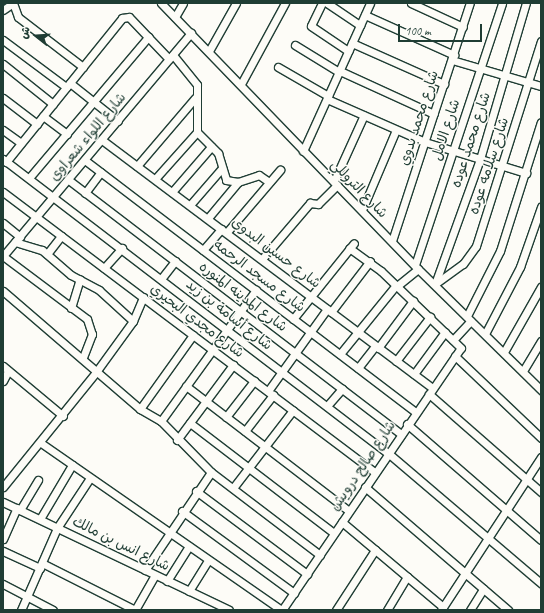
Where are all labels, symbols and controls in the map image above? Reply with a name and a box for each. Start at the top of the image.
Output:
north arrow [16,16,56,56]
scale bar [400,16,484,42]
text: 100 m [405,23,431,39]
text: ش [16,25,33,40]
street label: شارع محمد بدوي [396,68,442,168]
street label: شارع اللواء شعراوى [46,89,130,185]
street label: شارع محمد عوده [448,90,494,190]
street label: شارع الامل [428,97,464,163]
street label: شارع سلامه عوده [465,115,513,217]
street label: شارع التروللي [327,156,391,222]
street label: شارع حسين البدوى [228,214,324,292]
street label: شارع مسجد الرحمه [210,236,308,316]
street label: شارع المدينه المنوره [196,258,290,336]
street label: شارع أسامة بن زيد [182,276,276,354]
street label: شارع مجدي البحيري [147,280,247,362]
street label: شارع صالح درويش [327,418,399,514]
street label: شارع انس بن مالك [70,513,172,575]

